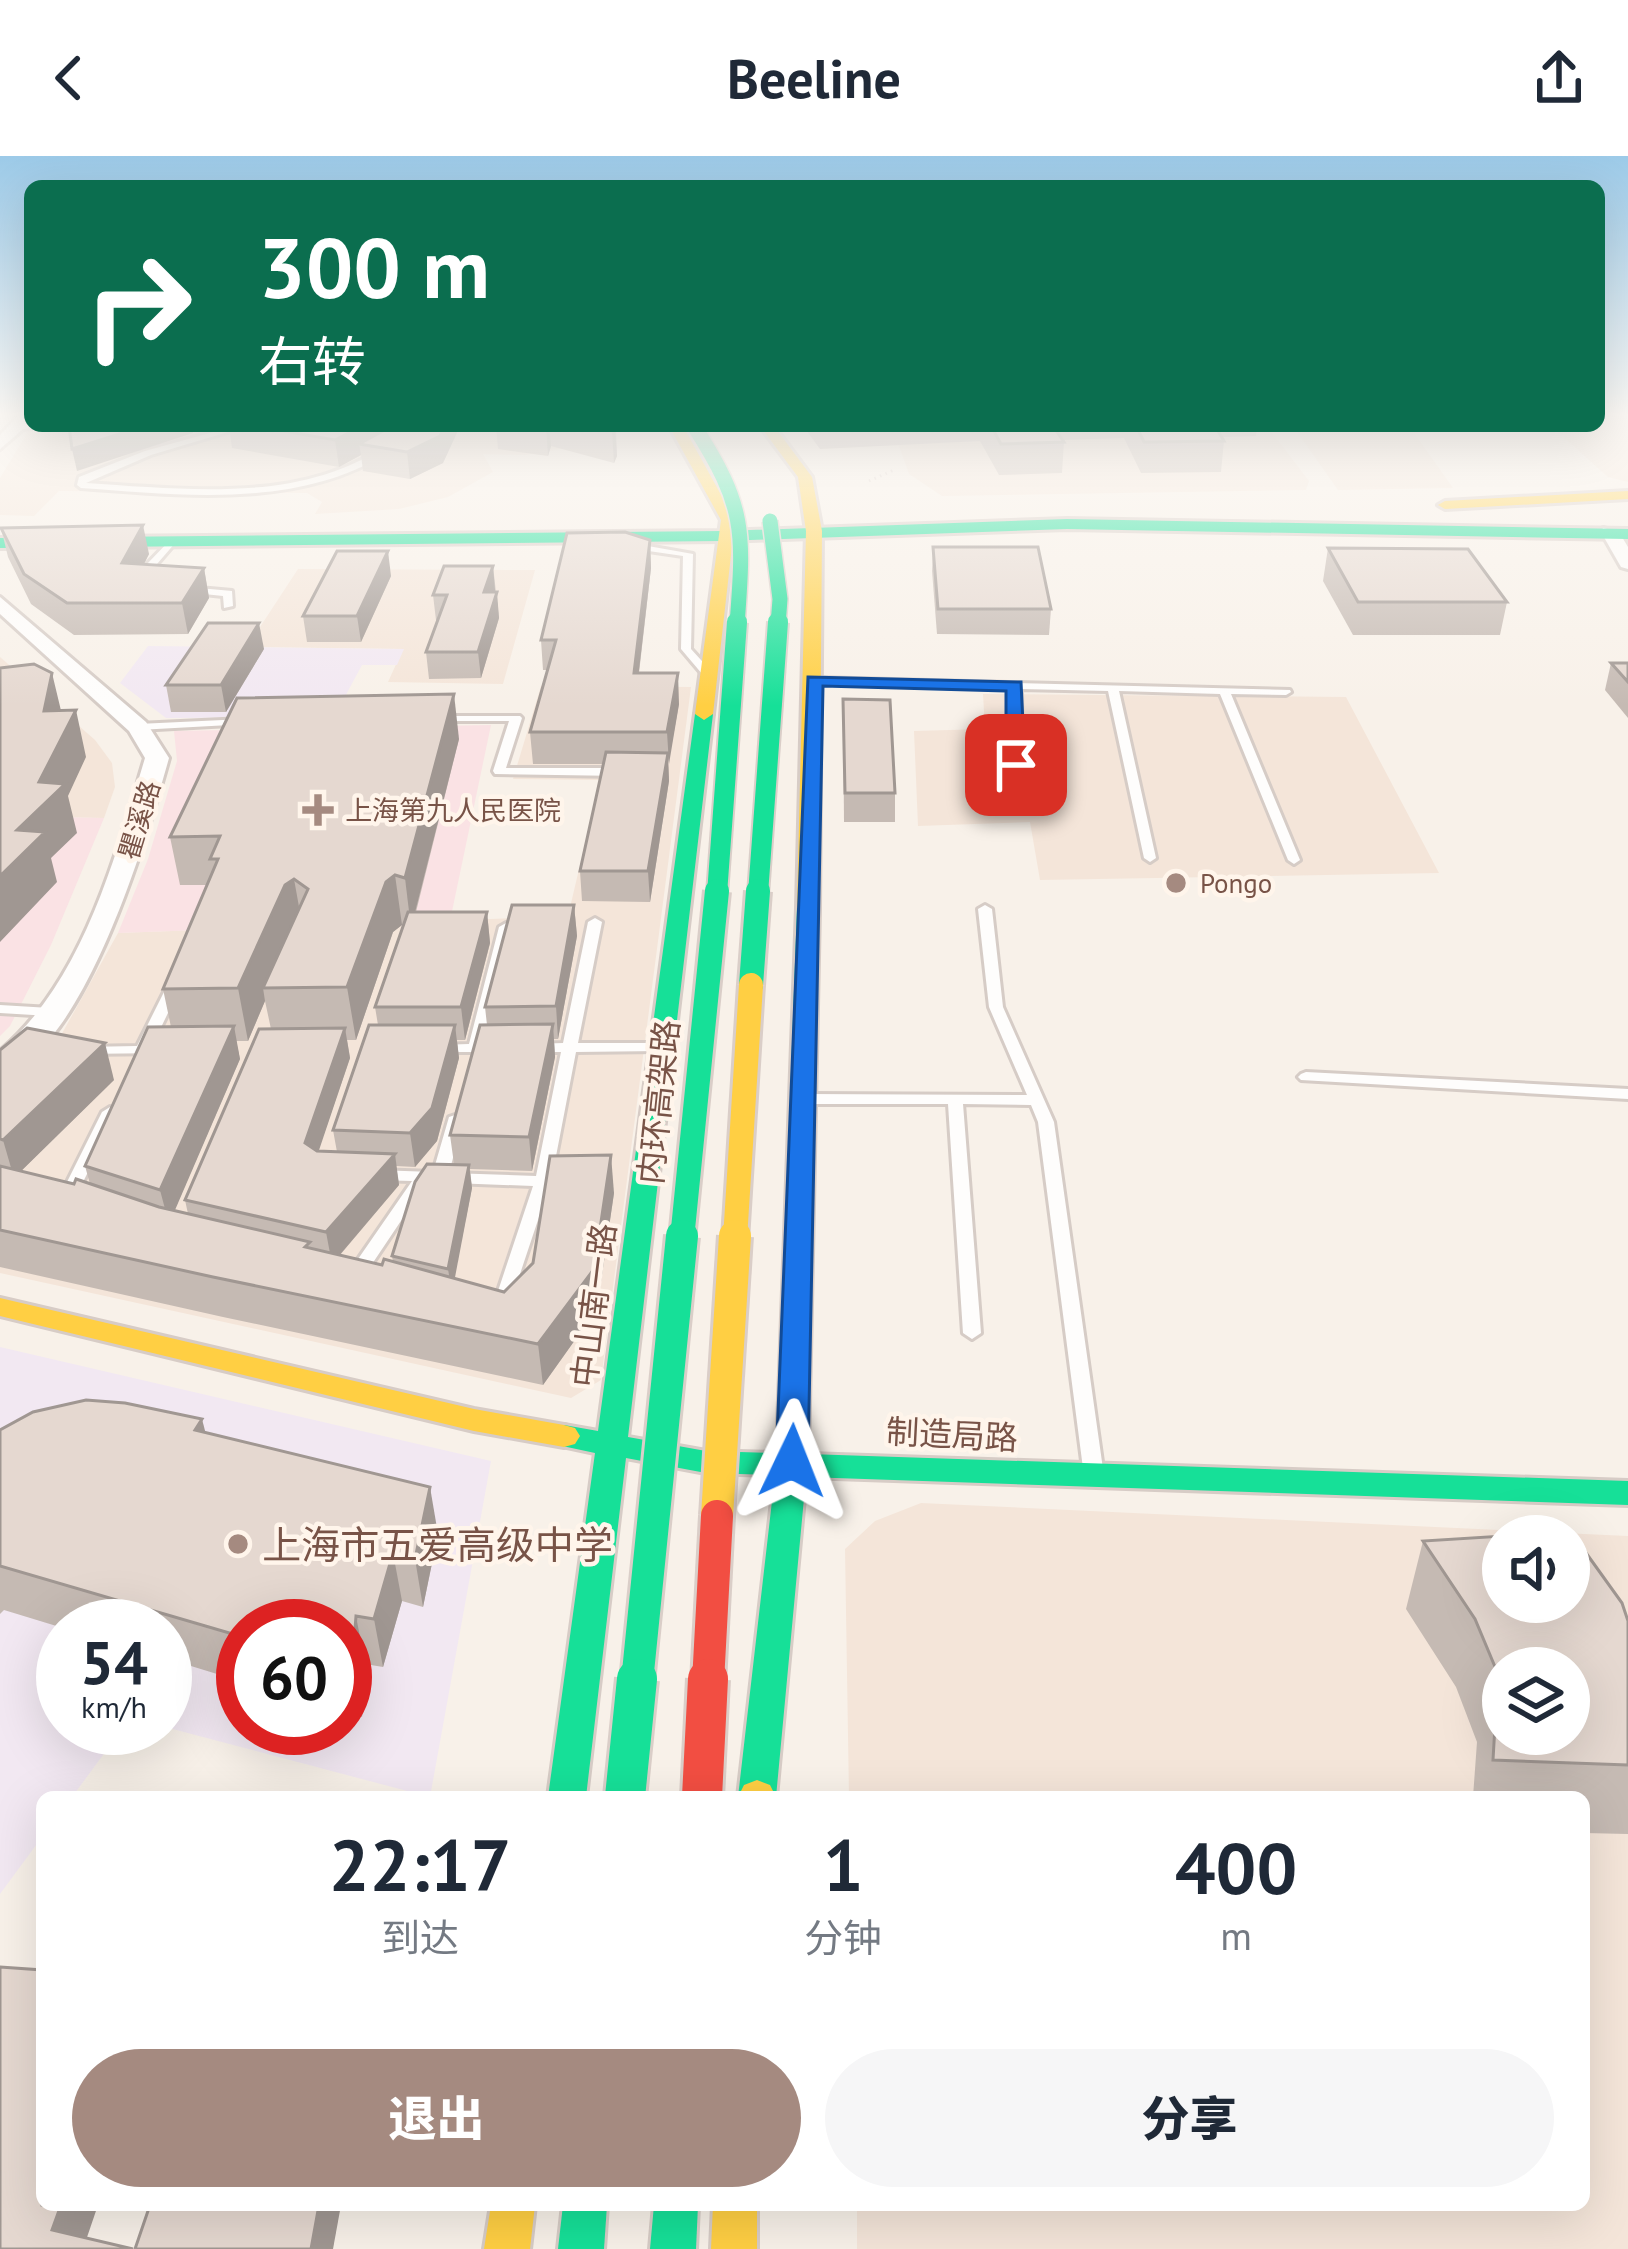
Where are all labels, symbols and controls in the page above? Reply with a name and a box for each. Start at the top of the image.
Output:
text: Beeline [727,43,901,113]
icon: back [36,45,102,111]
icon: share [1526,45,1592,111]
text: 300 m [258,212,490,321]
icon: right [60,228,216,384]
text: 右转 [258,326,366,396]
pin [965,714,1067,816]
icon: arrive [983,732,1049,798]
street label: 瞿溪路 [111,776,167,864]
place label: 上海第九人民医院 [345,793,561,827]
marker: 上海第九人民医院 [302,794,334,826]
place label: Pongo [1200,866,1272,900]
marker: Pongo [1163,870,1189,896]
street label: 内环高架路 [628,1018,688,1186]
street label: 中山南一路 [562,1220,624,1390]
position arrow [729,1398,855,1524]
street label: 制造局路 [885,1409,1019,1459]
map controls [1482,1515,1590,1755]
button: sound [1482,1515,1590,1623]
place label: 上海市五爱高级中学 [262,1519,613,1570]
marker: 上海市五爱高级中学 [225,1531,251,1557]
speed limit sign: 60 [216,1599,372,1755]
text: 54 [80,1623,148,1701]
button: layers [1482,1647,1590,1755]
text: km/h [81,1687,147,1726]
text: 22:17 [329,1818,511,1911]
text: 1 [823,1818,864,1911]
text: 400 [1175,1821,1297,1914]
text: m [1220,1910,1252,1961]
text: 到达 [381,1912,459,1963]
text: 分钟 [804,1912,882,1963]
button: 退出 [72,2049,801,2187]
button: 分享 [825,2049,1554,2187]

